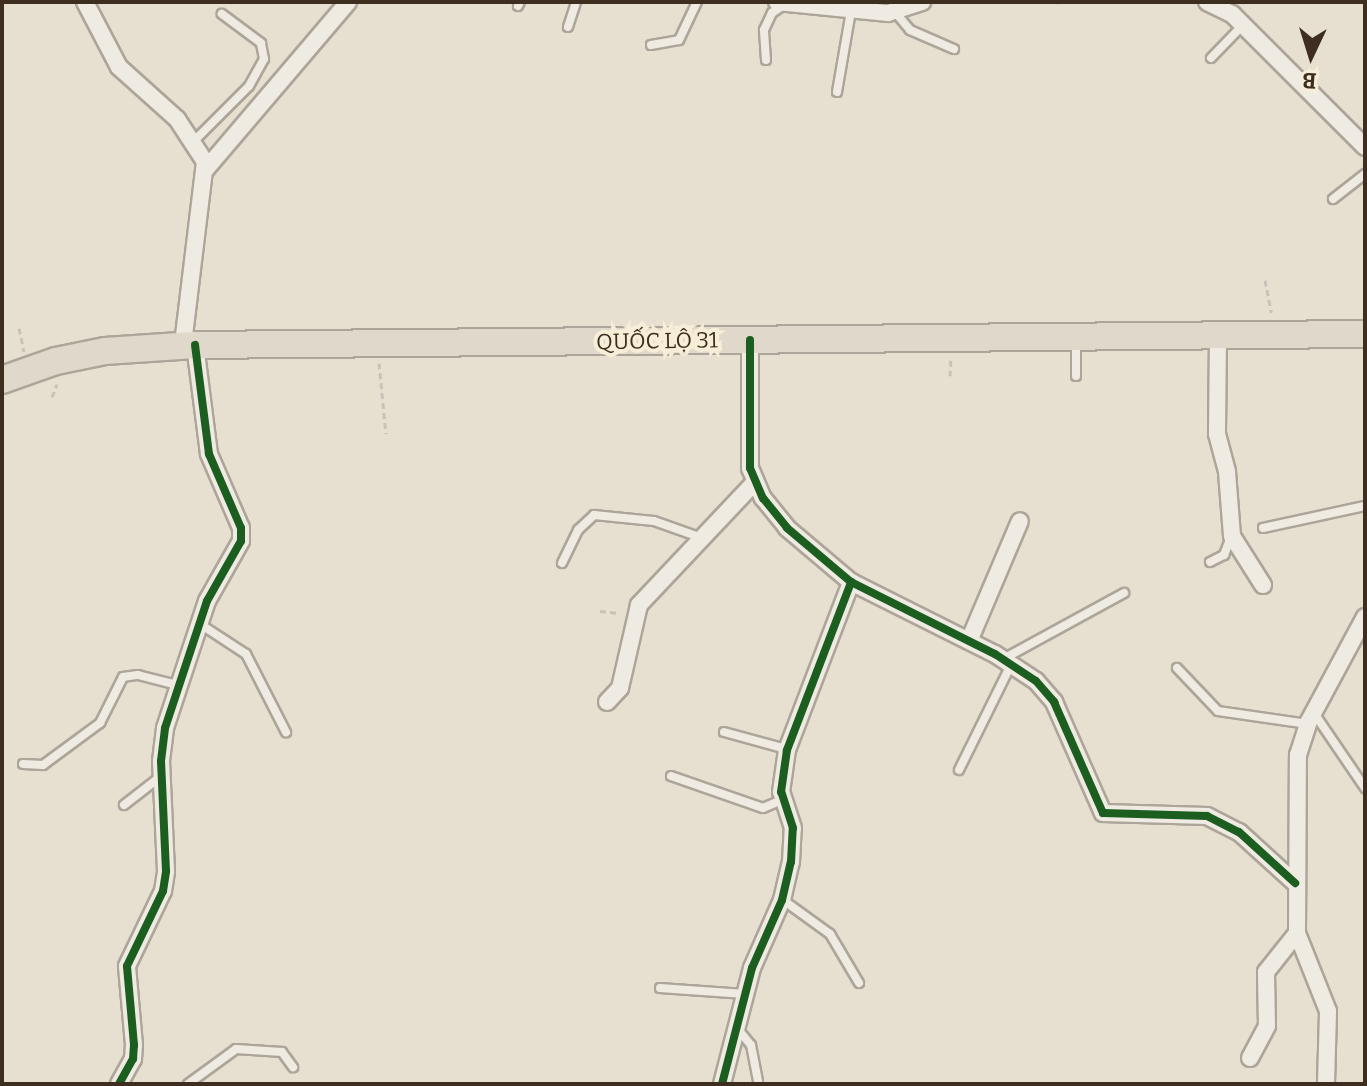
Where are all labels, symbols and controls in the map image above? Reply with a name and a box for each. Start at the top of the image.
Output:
north arrow [1271,16,1351,96]
text: B [1301,66,1317,94]
street label: QUỐC LỘ 31 [596,327,718,355]

